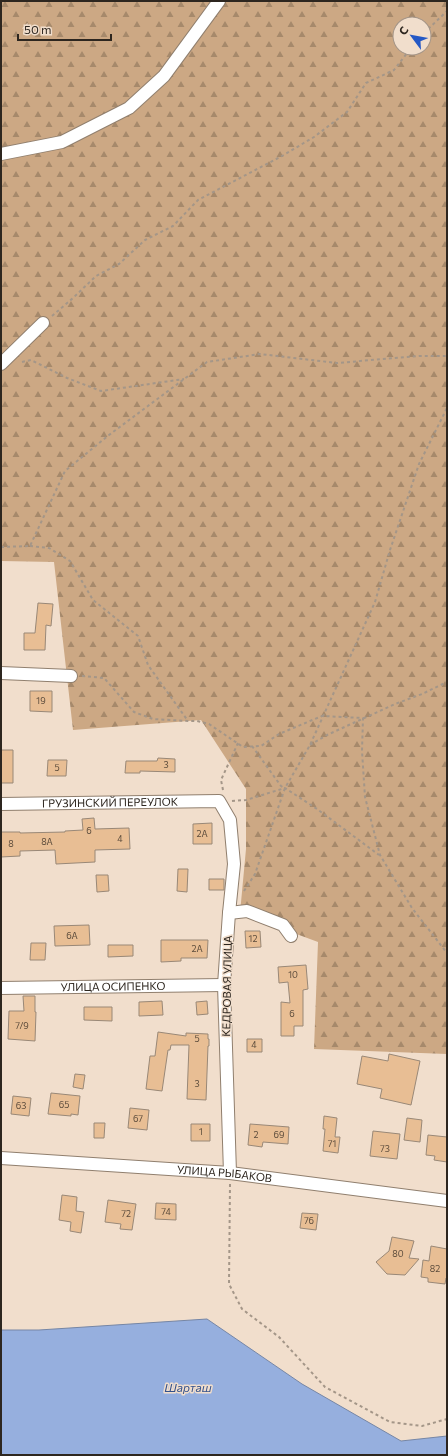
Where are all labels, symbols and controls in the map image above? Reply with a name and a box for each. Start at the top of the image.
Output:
scale bar [18,16,111,42]
north arrow [392,16,432,56]
text: 50 m [24,22,52,36]
text: С [396,23,411,37]
house number: 19 [36,695,46,706]
house number: 3 [163,759,169,770]
house number: 5 [54,762,60,773]
street label: ГРУЗИНСКИЙ ПЕРЕУЛОК [42,794,179,809]
house number: 6 [86,825,92,836]
house number: 2А [196,828,208,839]
house number: 4 [117,833,123,844]
house number: 8А [41,836,53,847]
house number: 8 [8,838,14,849]
house number: 6А [66,930,78,941]
house number: 12 [249,933,257,944]
street label: КЕДРОВАЯ УЛИЦА [219,935,234,1037]
house number: 2А [191,943,203,954]
house number: 10 [288,969,298,980]
street label: УЛИЦА ОСИПЕНКО [60,979,166,993]
house number: 6 [289,1008,295,1019]
house number: 7/9 [15,1020,29,1031]
house number: 5 [194,1033,200,1044]
house number: 4 [251,1039,257,1050]
house number: 3 [194,1078,200,1089]
house number: 65 [59,1099,69,1110]
house number: 63 [16,1100,26,1111]
house number: 67 [133,1113,143,1124]
house number: 1 [199,1126,203,1137]
house number: 2 [254,1129,259,1140]
house number: 69 [274,1129,284,1140]
house number: 71 [328,1138,336,1149]
house number: 73 [380,1143,390,1154]
street label: УЛИЦА РЫБАКОВ [177,1163,273,1184]
house number: 74 [161,1206,171,1217]
house number: 72 [121,1208,131,1219]
house number: 76 [304,1215,314,1226]
house number: 80 [392,1248,404,1259]
house number: 82 [430,1263,440,1274]
water label: Шарташ [164,1380,212,1394]

